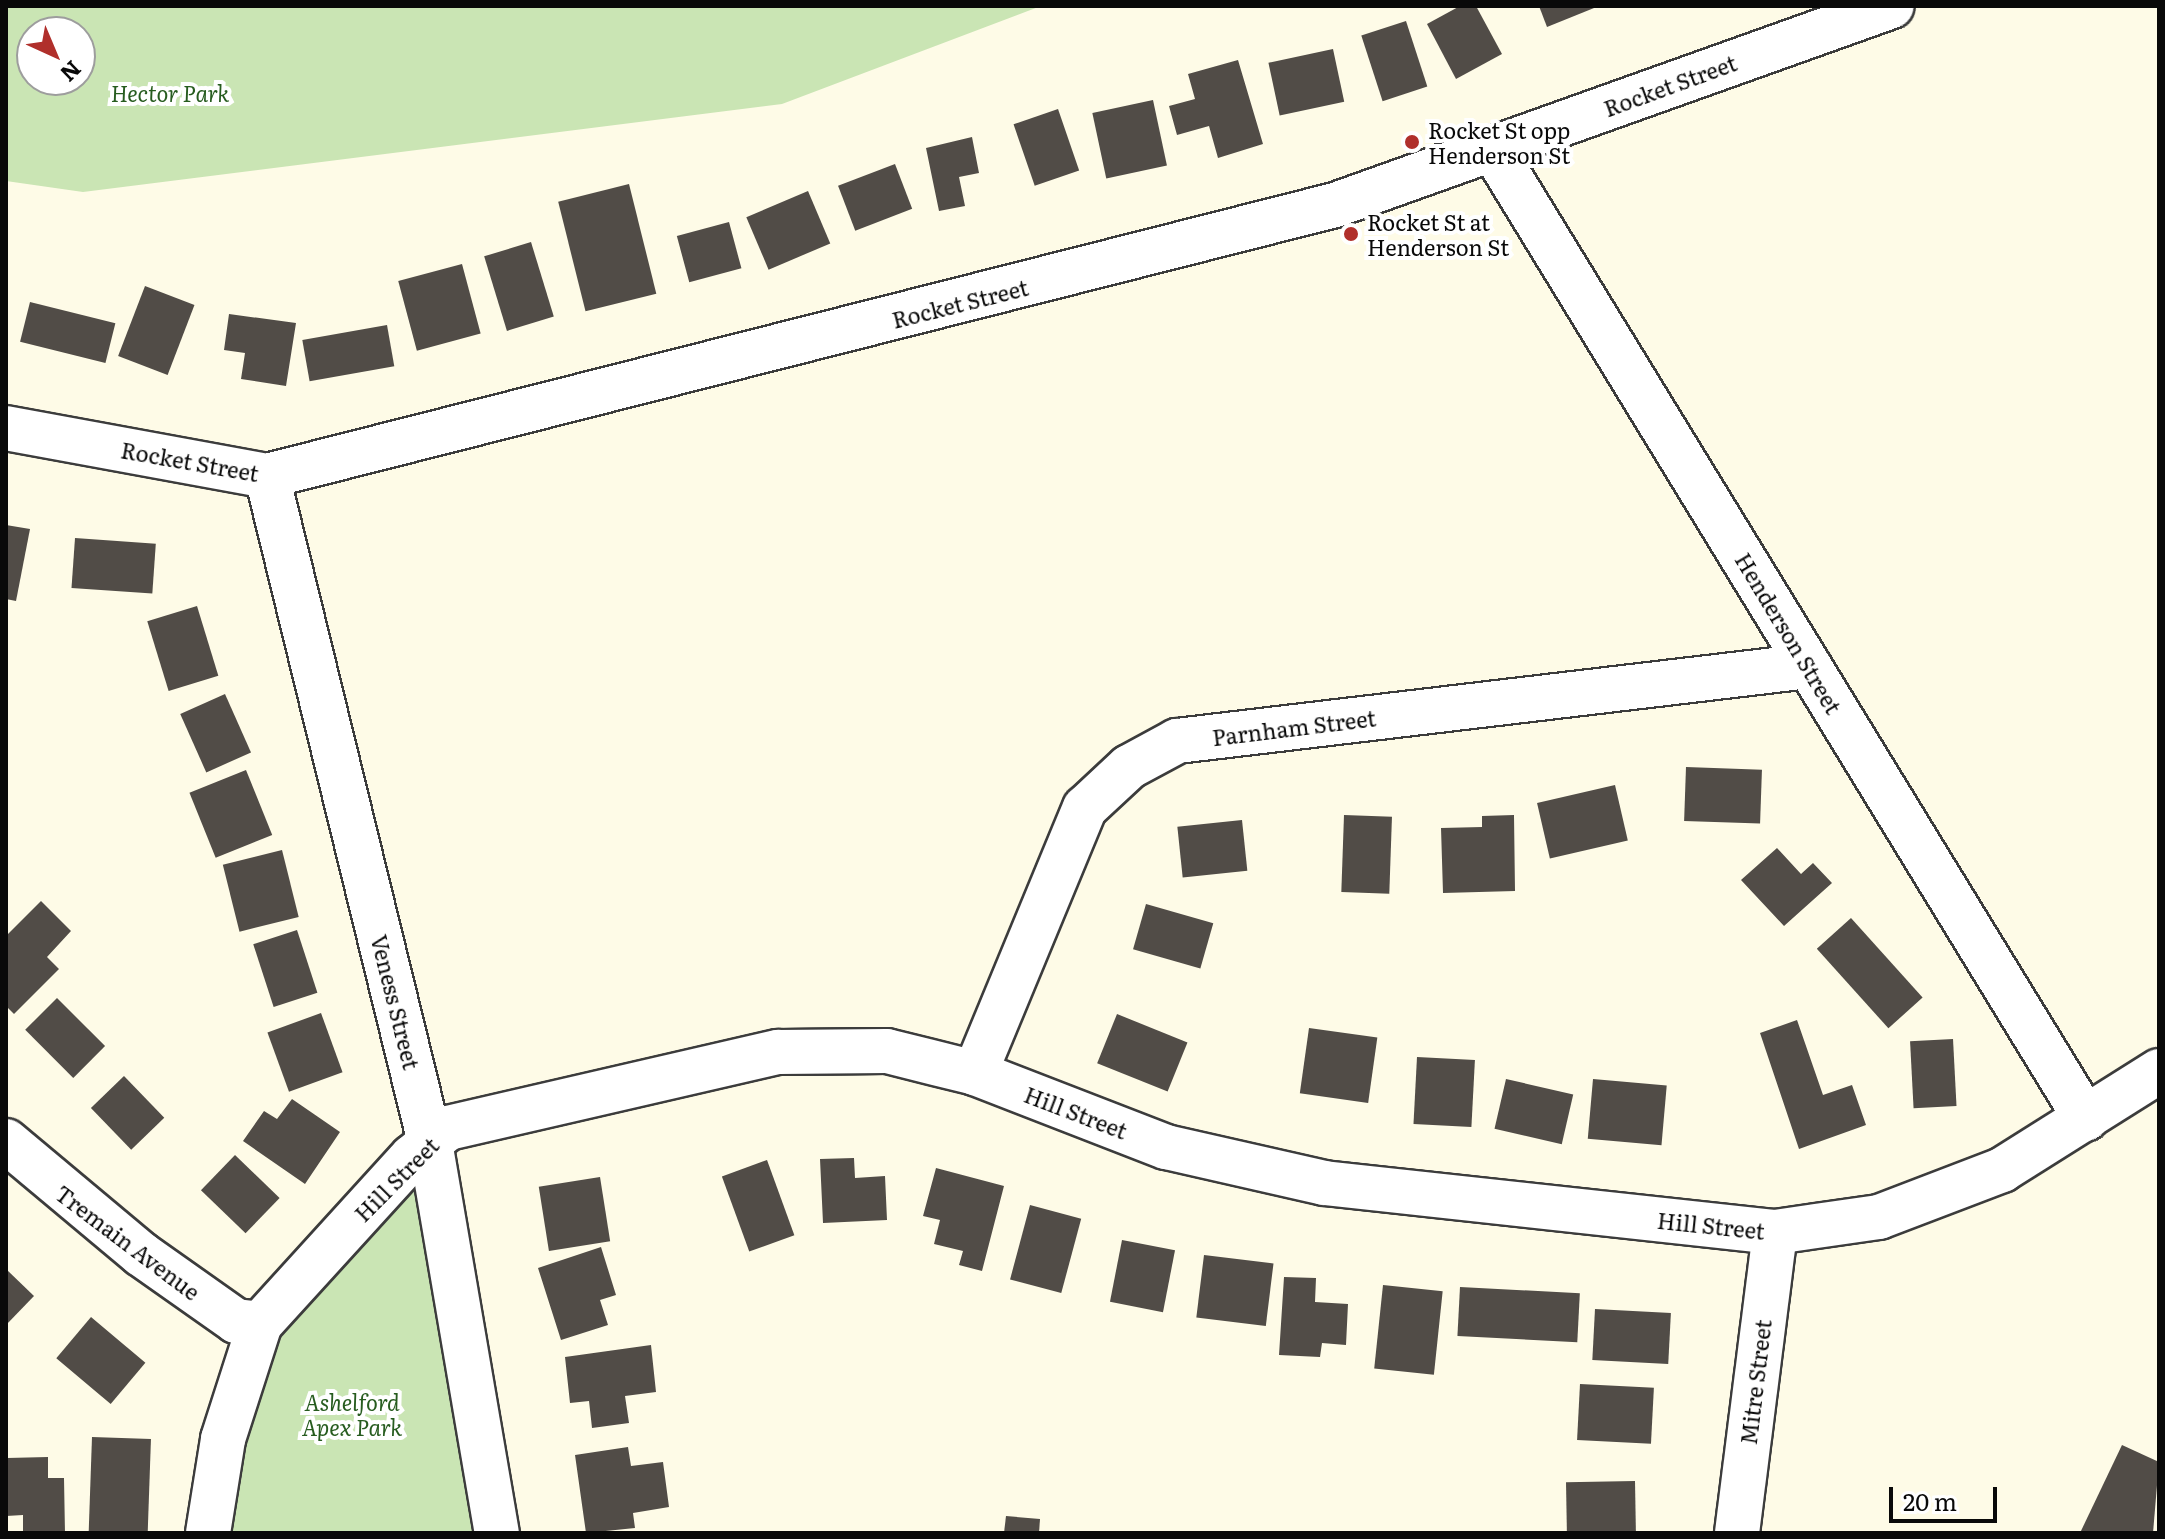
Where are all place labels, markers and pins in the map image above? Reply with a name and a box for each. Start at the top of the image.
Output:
place label: Rocket St opp Henderson St [1428,116,1570,168]
marker: Rocket St opp Henderson St [1403,133,1421,151]
place label: Rocket St at Henderson St [1367,208,1509,260]
marker: Rocket St at Henderson St [1342,225,1360,243]

